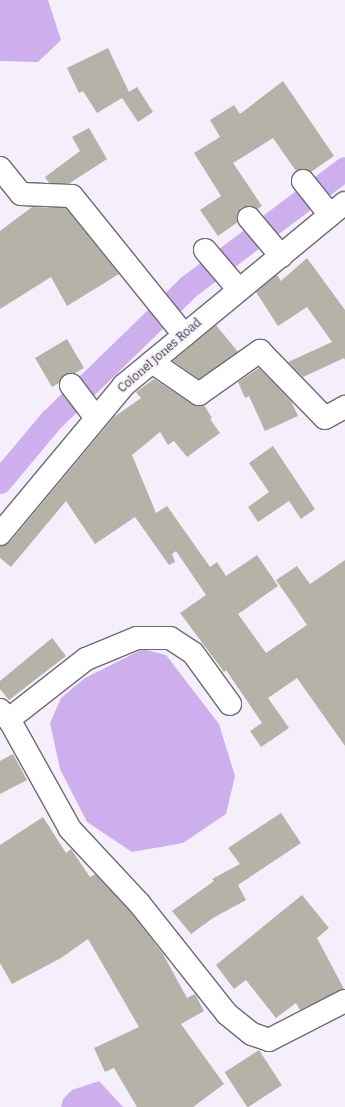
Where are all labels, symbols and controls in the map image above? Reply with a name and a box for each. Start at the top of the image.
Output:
street label: Colonel Jones Road [115,316,205,396]

